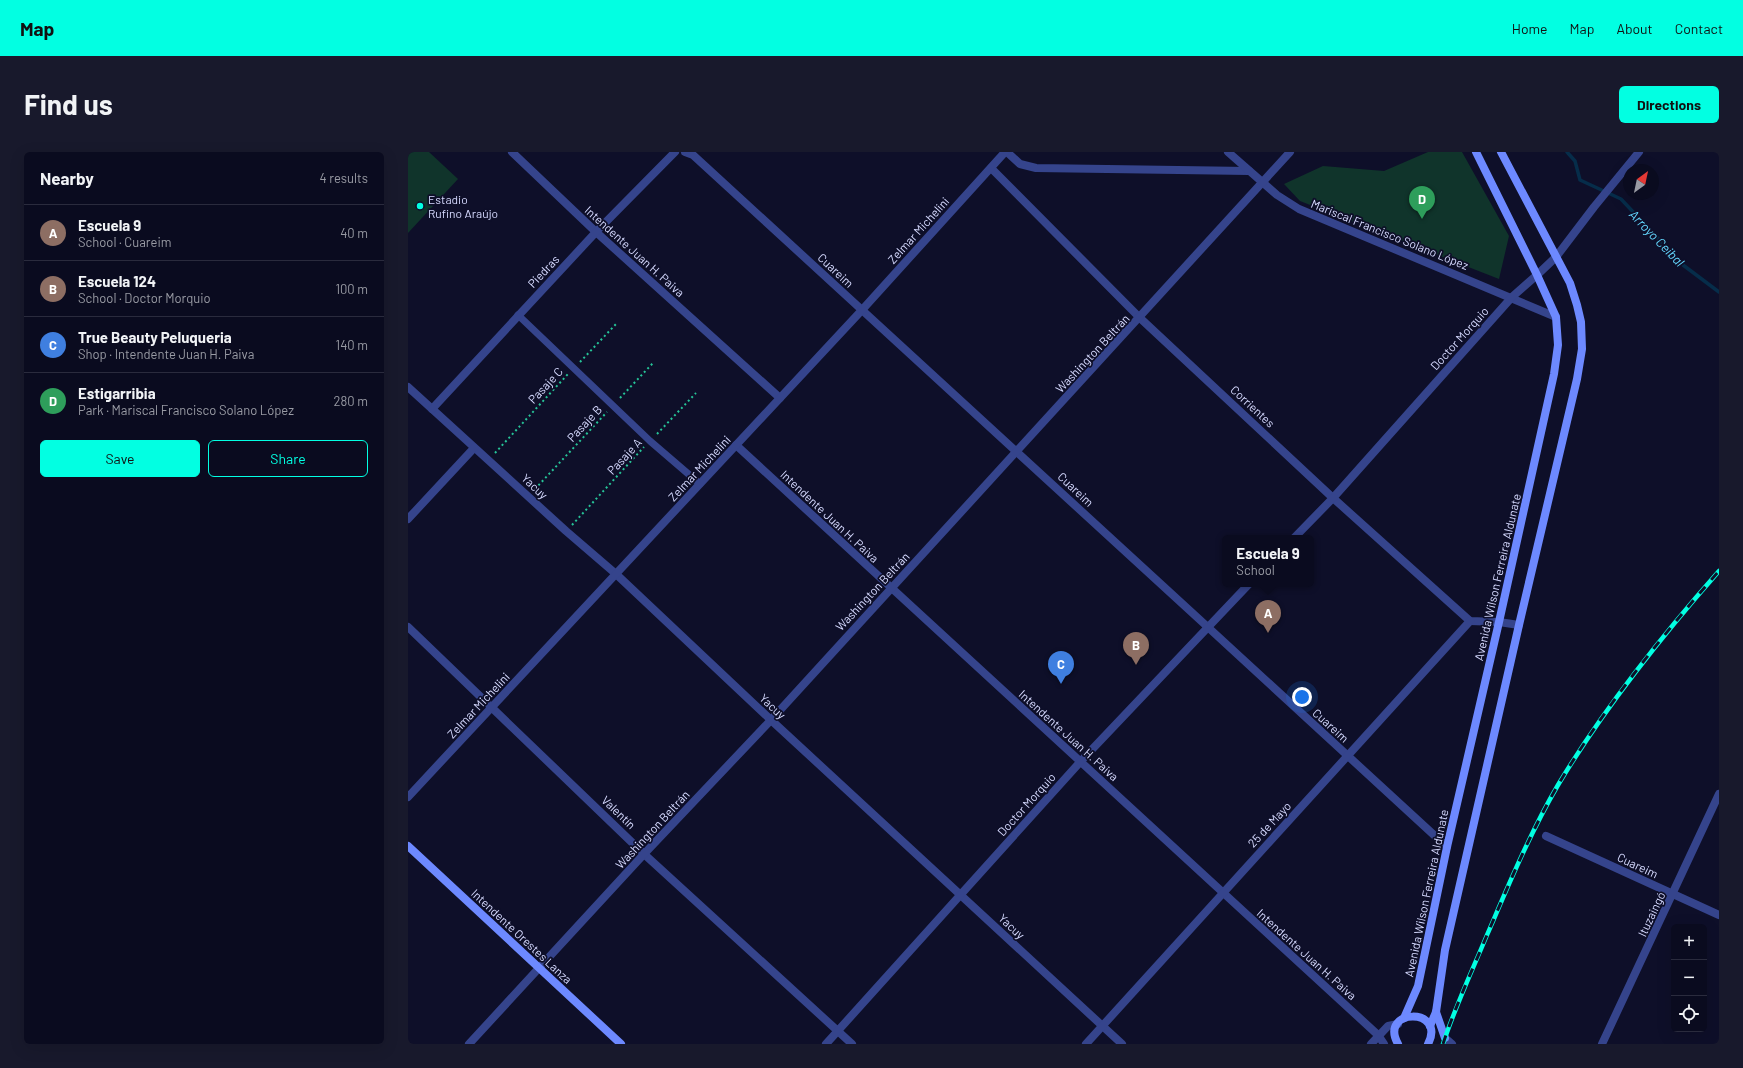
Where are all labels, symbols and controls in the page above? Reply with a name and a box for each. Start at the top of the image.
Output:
text: Map [20,17,54,40]
text: Home [1512,20,1548,37]
text: Map [1570,20,1594,37]
text: About [1616,20,1653,37]
text: Contact [1675,20,1723,37]
button: Directions [1619,86,1719,123]
text: Find us [24,87,113,121]
north arrow [1623,164,1659,200]
text: Nearby [40,168,94,188]
text: 4 results [320,170,368,186]
pin: D [1409,186,1435,219]
place label: Estadio Rufino Araújo [428,192,498,220]
street label: Zelmar Michelini [885,194,951,266]
street label: Mariscal Francisco Solano López [1309,196,1471,272]
marker: Estadio Rufino Araújo [415,201,425,211]
street label: Intendente Juan H. Paiva [582,203,688,299]
water label: Arroyo Ceibal [1626,206,1688,270]
text: Escuela 9 [78,216,141,234]
text: A [49,225,57,241]
text: 40 m [340,225,368,241]
text: School · Cuareim [78,234,172,250]
street label: Cuareim [815,250,857,290]
street label: Piedras [524,252,562,290]
text: Escuela 124 [78,272,156,290]
text: B [49,281,57,297]
text: 100 m [335,281,368,297]
text: School · Doctor Morquio [78,290,211,306]
street label: Doctor Morquio [1427,304,1491,372]
street label: Washington Beltrán [1052,311,1132,395]
text: True Beauty Peluqueria [78,328,232,346]
text: C [49,337,57,353]
text: 140 m [336,337,368,353]
text: Shop · Intendente Juan H. Paiva [78,346,254,362]
street label: Pasaje C [525,364,565,406]
street label: Corrientes [1228,382,1278,430]
text: Estigarribia [78,384,156,402]
text: D [49,393,57,409]
text: 280 m [334,393,368,409]
text: Park · Mariscal Francisco Solano López [78,402,294,418]
street label: Pasaje B [564,402,604,444]
street label: Zelmar Michelini [665,432,733,504]
street label: Pasaje A [604,435,644,477]
button: Save [40,440,200,477]
button: Share [208,440,368,477]
street label: Intendente Juan H. Paiva [778,467,882,565]
street label: Cuareim [1055,469,1097,509]
street label: Yacuy [519,470,551,502]
street label: Avenida Wilson Ferreira Aldunate [1471,492,1523,662]
popup [1222,535,1314,587]
text: Escuela 9 [1236,544,1300,562]
street label: Washington Beltrán [832,549,912,633]
text: School [1236,562,1275,578]
pin: A [1255,600,1281,633]
pin: B [1123,632,1149,665]
pin: C [1048,651,1074,684]
street label: Zelmar Michelini [444,669,512,741]
street label: Intendente Juan H. Paiva [1016,687,1122,783]
your location [1292,687,1312,707]
street label: Yacuy [757,690,789,722]
street label: Cuareim [1310,705,1352,745]
street label: Doctor Morquio [994,770,1058,838]
street label: Washington Beltrán [612,787,692,871]
street label: Valentín [599,793,639,831]
street label: 25 de Mayo [1244,798,1294,850]
street label: Avenida Wilson Ferreira Aldunate [1401,808,1451,978]
street label: Cuareim [1615,849,1661,881]
street label: Intendente Orestes Lanza [469,886,575,986]
street label: Ituzaingó [1635,889,1667,939]
street label: Intendente Juan H. Paiva [1254,906,1360,1002]
street label: Yacuy [996,910,1028,942]
map controls [1671,924,1707,1032]
button: + [1671,924,1707,960]
button: − [1671,960,1707,996]
button: locate [1671,996,1707,1032]

